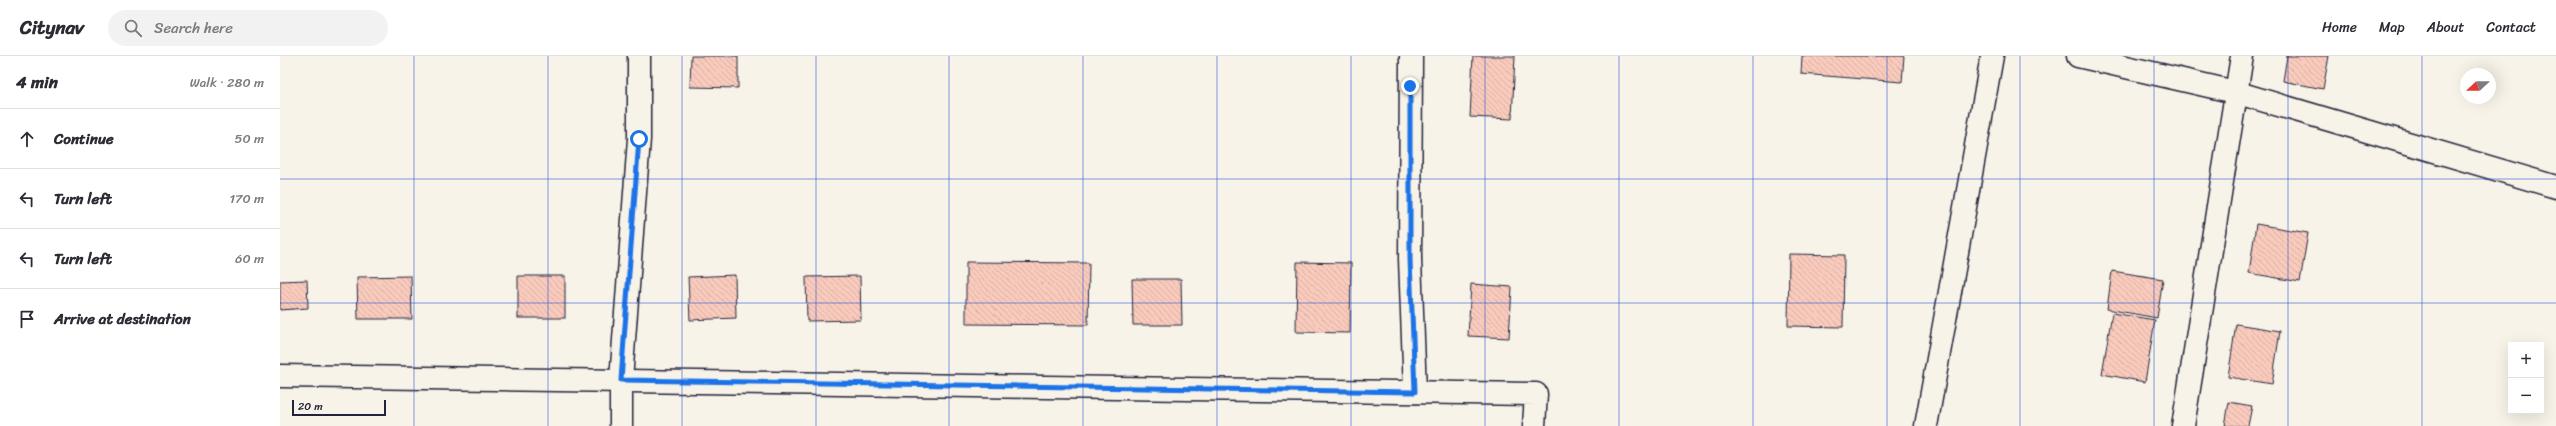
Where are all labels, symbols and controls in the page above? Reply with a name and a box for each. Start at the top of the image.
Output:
search box [108,10,388,46]
text: Citynav [20,11,84,44]
text: Search here [154,15,233,41]
text: Home [2322,15,2357,40]
text: Map [2379,15,2405,40]
text: About [2427,15,2464,40]
text: Contact [2486,15,2536,40]
icon: search [122,17,144,39]
text: 4 min [16,67,58,97]
north arrow [2460,68,2496,104]
text: Walk · 280 m [190,71,264,94]
route end [1401,77,1419,95]
text: Continue [54,126,114,152]
text: 50 m [234,127,264,150]
icon: ahead [16,128,38,150]
route start [630,130,648,148]
text: Turn left [54,186,112,212]
text: 170 m [229,187,264,210]
icon: left [16,188,38,210]
text: Turn left [54,246,112,272]
text: 60 m [235,247,264,270]
icon: left [16,248,38,270]
text: Arrive at destination [54,306,191,332]
icon: arrive [16,308,38,330]
map controls [2508,342,2544,414]
button: + [2508,342,2544,378]
button: − [2508,378,2544,414]
text: 20 m [298,397,323,416]
scale bar [292,398,386,417]

